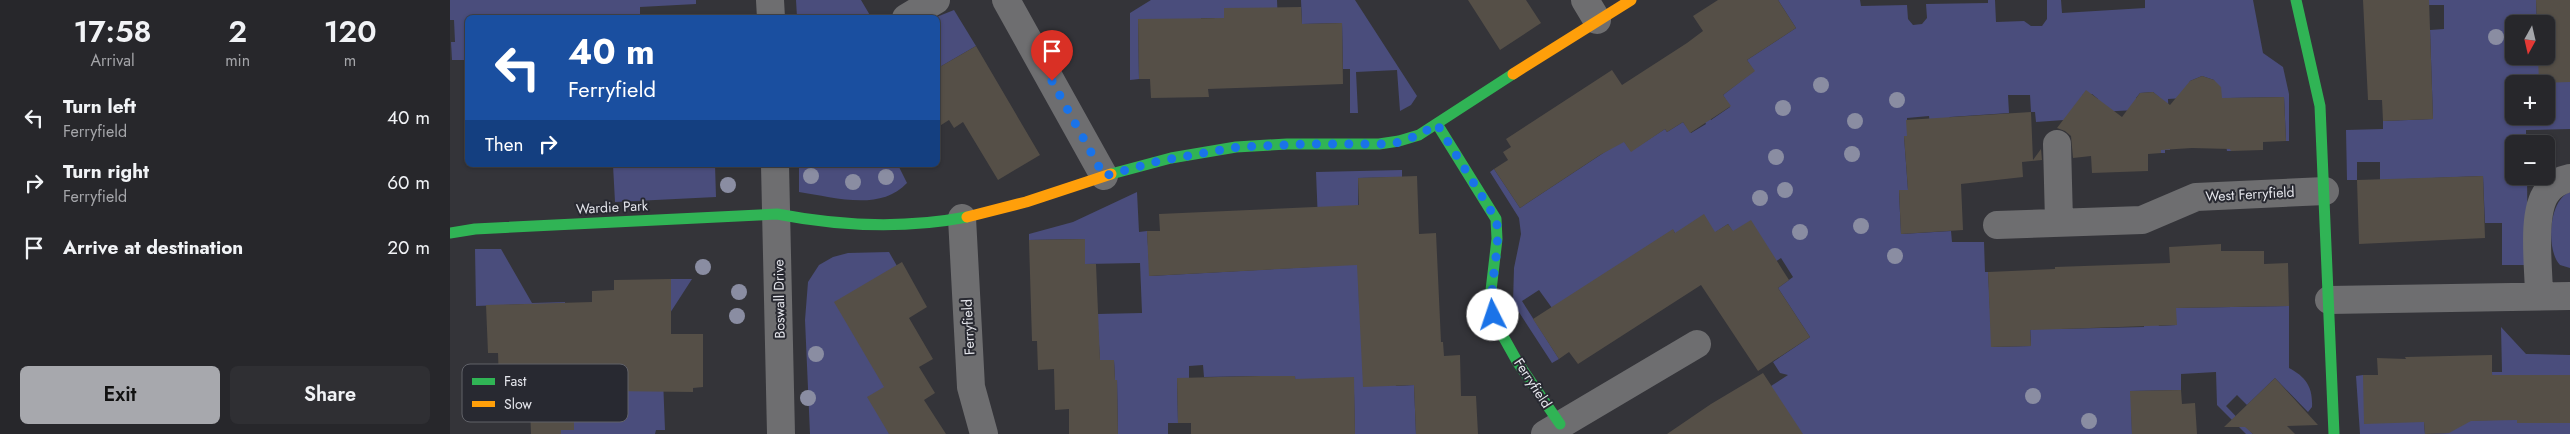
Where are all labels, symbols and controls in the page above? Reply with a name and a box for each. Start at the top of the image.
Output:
text: 17:58 [73,10,152,53]
text: 2 [228,10,247,53]
text: 120 [324,10,377,53]
north arrow [2505,15,2555,65]
map controls [2505,15,2555,185]
text: 40 m [568,27,655,77]
pin [1031,30,1073,81]
icon: left [485,35,550,100]
icon: arrive [1038,37,1066,65]
text: Arrival [91,49,135,72]
text: min [225,49,250,72]
text: m [344,49,356,72]
text: Ferryfield [568,73,656,105]
button: + [2505,75,2555,125]
text: Turn left [63,93,136,120]
icon: left [20,104,48,132]
text: 40 m [387,104,430,131]
text: Ferryfield [63,120,127,143]
icon: right [534,130,562,158]
text: Then [485,131,524,158]
button: − [2505,135,2555,185]
text: Turn right [63,158,149,185]
icon: right [20,169,48,197]
text: 60 m [387,169,430,196]
street label: West Ferryfield [2205,182,2295,206]
text: Ferryfield [63,185,127,208]
street label: Wardie Park [576,195,649,219]
icon: arrive [20,234,48,262]
text: Arrive at destination [63,234,243,261]
text: 20 m [387,234,430,261]
street label: Boswall Drive [768,259,790,339]
position arrow [1466,288,1518,340]
street label: Ferryfield [957,298,979,356]
street label: Ferryfield [1509,354,1557,412]
legend [462,364,628,422]
button: Exit [20,366,220,424]
button: Share [230,366,430,424]
text: Fast [504,371,527,391]
text: Slow [504,394,532,414]

